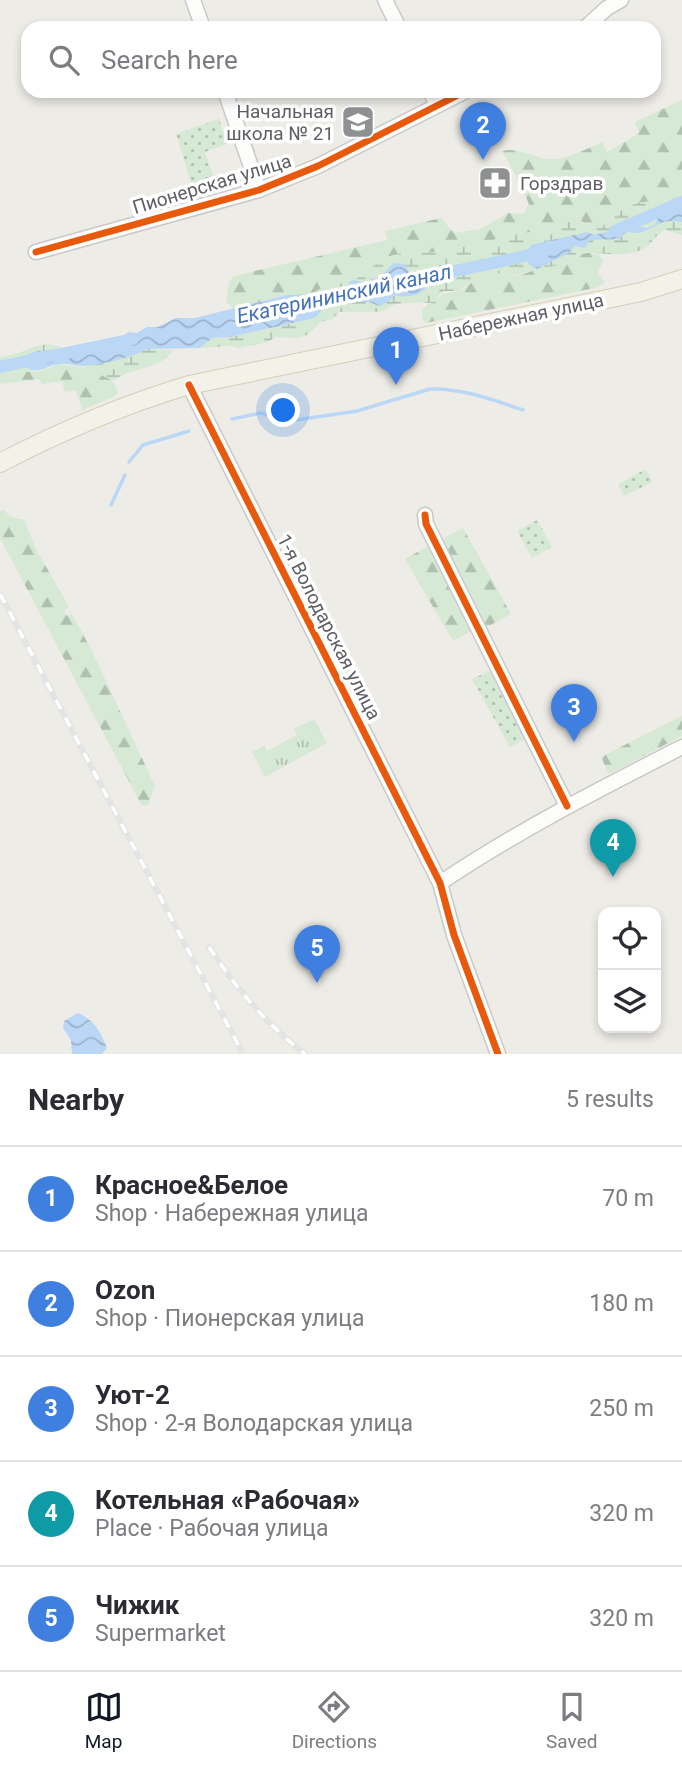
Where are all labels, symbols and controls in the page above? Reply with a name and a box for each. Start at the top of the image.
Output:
search box [21,21,661,98]
icon: search [45,41,83,79]
text: Search here [101,45,238,75]
place label: Начальная школа № 21 [226,100,334,145]
pin: 2 [460,102,506,160]
school or university icon: Начальная школа № 21 [339,103,377,141]
street label: Пионерская улица [130,149,294,219]
pharmacy icon: Горздрав [476,164,514,202]
place label: Горздрав [520,172,603,195]
water label: Екатерининский канал [234,259,454,328]
street label: Набережная улица [436,288,606,346]
pin: 1 [373,327,419,385]
your location [266,393,300,427]
street label: 1-я Володарская улица [272,530,386,724]
pin: 3 [551,684,597,742]
pin: 4 [590,819,636,877]
map controls [598,907,661,1033]
button: locate [598,907,661,970]
pin: 5 [294,925,340,983]
button: layers [598,970,661,1033]
text: Nearby [28,1082,124,1117]
text: 5 results [566,1086,654,1113]
text: Красное&Белое [95,1170,288,1200]
text: 1 [44,1185,58,1212]
text: 70 m [602,1185,654,1212]
text: Shop · Набережная улица [95,1200,369,1227]
text: Ozon [95,1275,155,1305]
text: 2 [44,1290,58,1317]
text: 180 m [589,1290,654,1317]
text: Shop · Пионерская улица [95,1305,364,1332]
text: Уют-2 [95,1380,170,1410]
text: 3 [44,1395,58,1422]
text: 250 m [589,1395,654,1422]
text: Shop · 2-я Володарская улица [95,1410,413,1437]
text: Котельная «Рабочая» [95,1485,360,1515]
text: 4 [44,1500,58,1527]
text: 320 m [589,1500,654,1527]
text: Place · Рабочая улица [95,1515,329,1542]
text: Чижик [95,1590,179,1620]
text: 5 [44,1605,58,1632]
text: 320 m [589,1605,654,1632]
text: Supermarket [95,1620,226,1647]
tab: Map [85,1688,123,1753]
tab: Directions [292,1688,377,1753]
tab: Saved [546,1688,597,1753]

